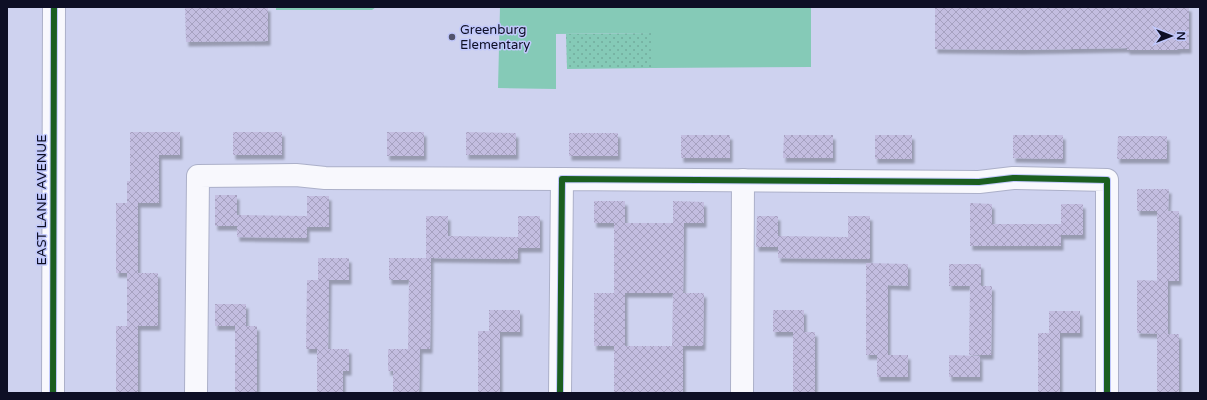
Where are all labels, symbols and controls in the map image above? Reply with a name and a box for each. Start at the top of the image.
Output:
north arrow [1151,16,1191,56]
place label: Greenburg Elementary [460,22,530,53]
marker: Greenburg Elementary [447,32,457,42]
text: N [1174,32,1187,40]
street label: EAST LANE AVENUE [34,135,50,265]

